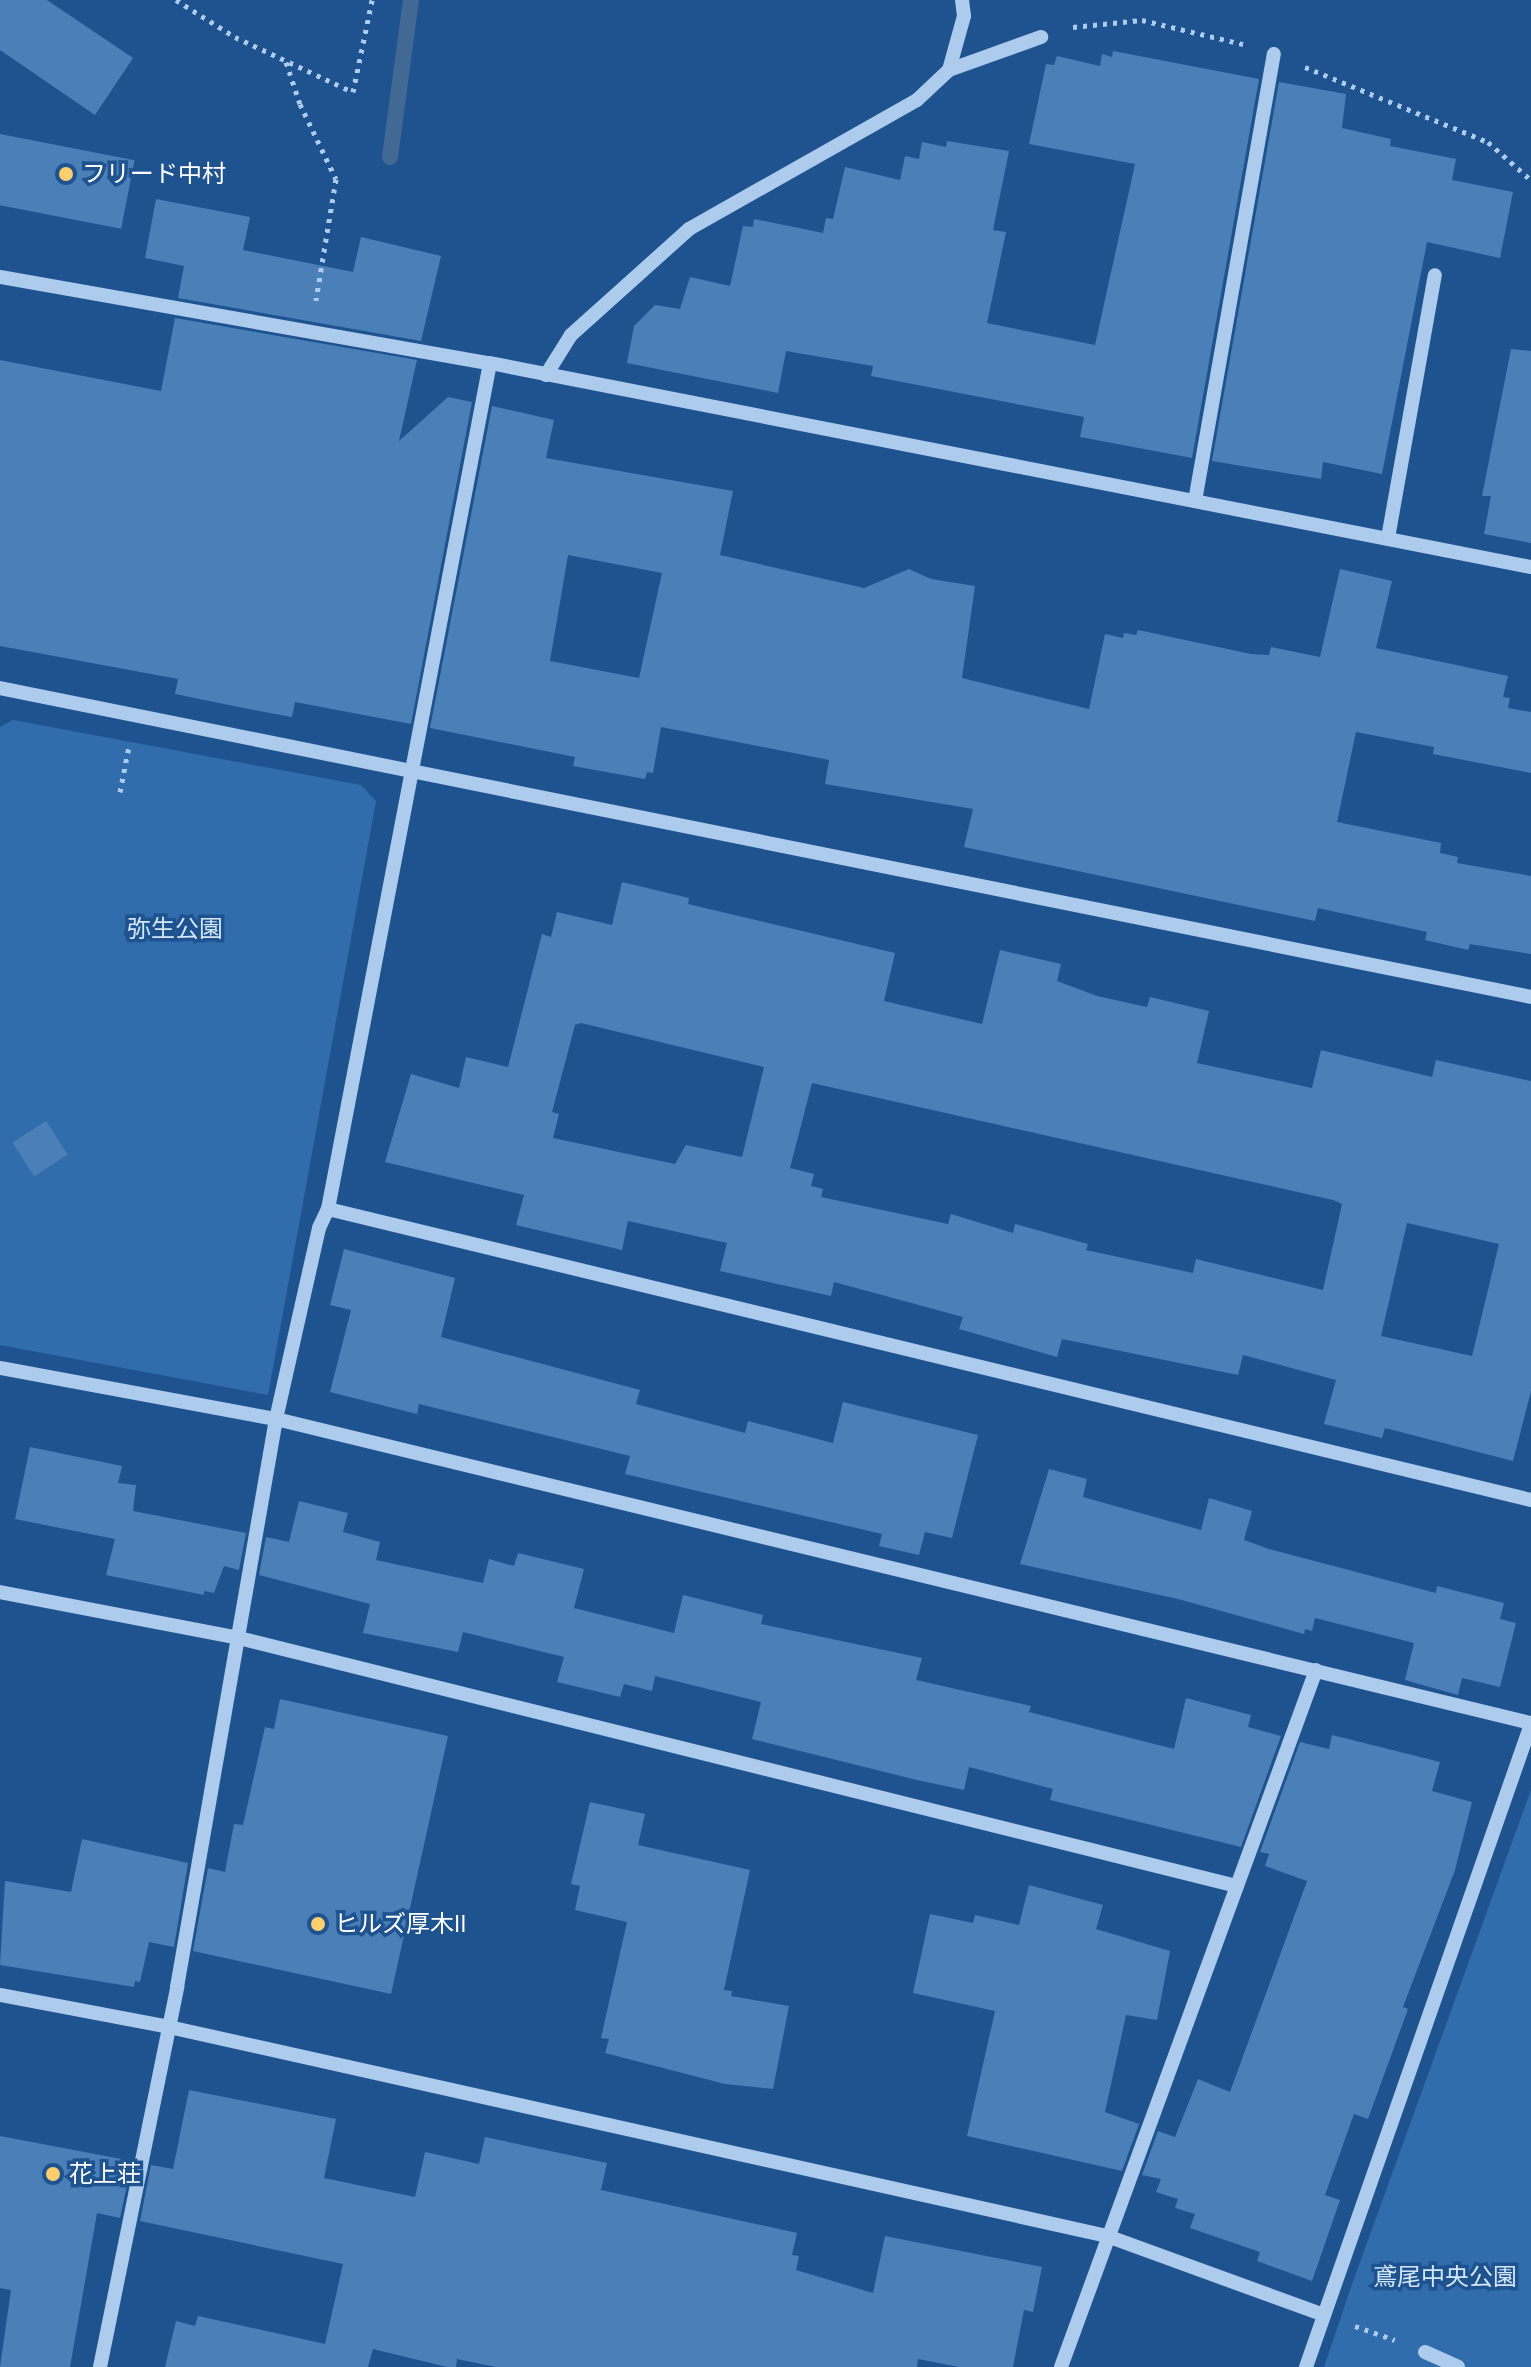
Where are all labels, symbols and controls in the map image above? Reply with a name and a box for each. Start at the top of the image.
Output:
place label: フリード中村 [82,160,226,188]
marker: フリード中村 [57,165,75,183]
park label: 弥生公園 [127,915,223,943]
place label: ヒルズ厚木II [334,1910,466,1938]
marker: ヒルズ厚木II [309,1915,327,1933]
place label: 花上荘 [69,2160,141,2188]
marker: 花上荘 [44,2165,62,2183]
park label: 鳶尾中央公園 [1373,2263,1517,2291]

